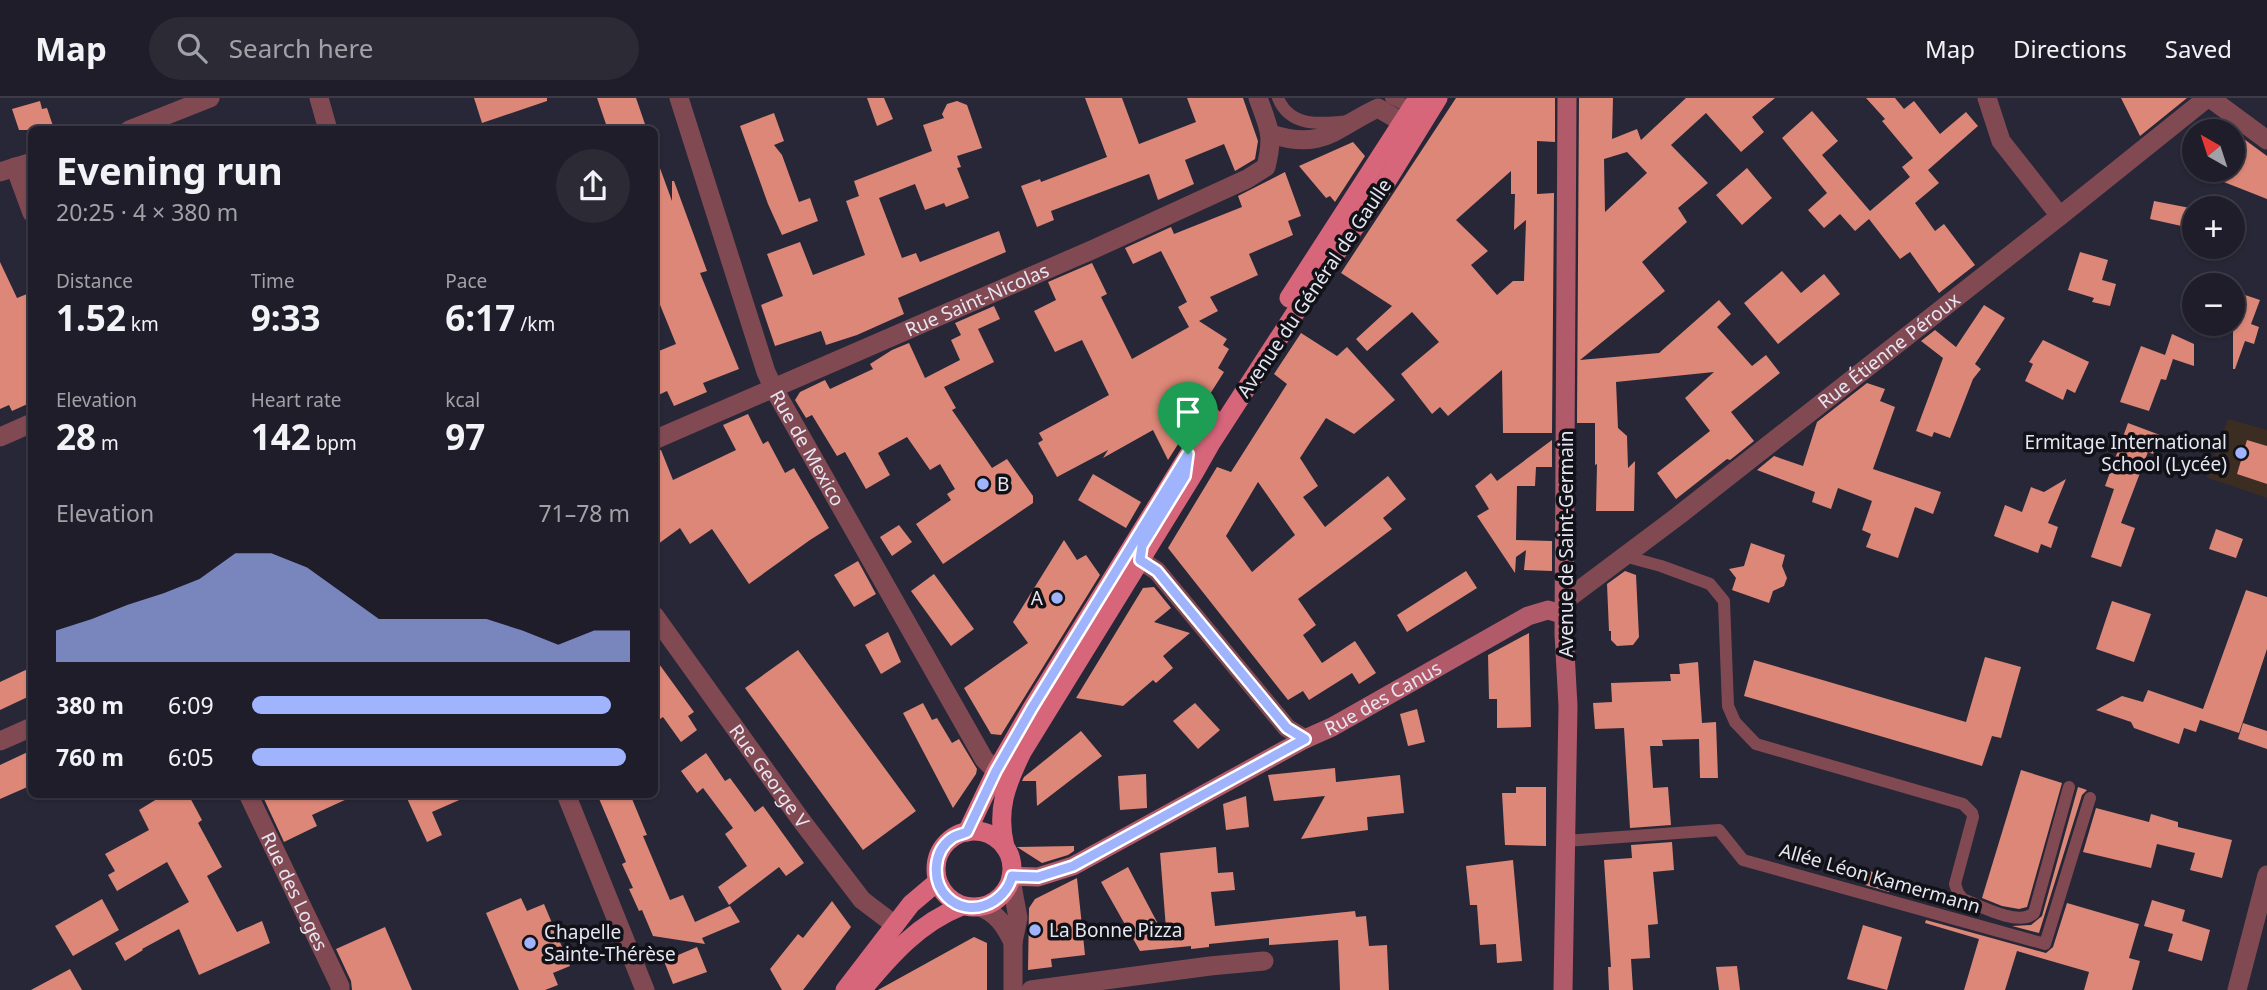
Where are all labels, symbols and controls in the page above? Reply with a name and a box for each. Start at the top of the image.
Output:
search box [149,17,639,80]
text: Map [35,26,107,71]
icon: search [173,29,211,67]
text: Search here [229,30,373,66]
text: Map [1925,32,1975,65]
text: Directions [2013,32,2127,65]
text: Saved [2165,32,2232,65]
north arrow [2182,119,2245,182]
map controls [2182,119,2245,336]
text: Evening run [56,144,283,196]
button: share [556,149,630,223]
street label: Avenue du Général de Gaulle [1231,173,1397,403]
text: 20:25 · 4 × 380 m [56,196,238,228]
button: + [2182,196,2245,259]
street label: Rue Saint-Nicolas [901,257,1053,343]
text: Distance [56,268,133,294]
text: Time [251,268,295,294]
text: Pace [445,268,487,294]
button: − [2182,273,2245,336]
street label: Rue Étienne Péroux [1812,286,1965,415]
text: 1.52 [56,294,126,341]
text: 9:33 [251,294,321,341]
text: 6:17 [445,294,515,341]
text: km [126,311,159,337]
text: /km [515,311,555,337]
pin [1158,382,1218,454]
street label: Rue de Mexico [764,385,851,511]
text: Elevation [56,387,137,413]
text: Heart rate [251,387,341,413]
text: kcal [445,387,480,413]
icon: arrive [1169,393,1207,431]
text: 28 [56,413,96,460]
text: 142 [251,413,311,460]
text: 97 [445,413,485,460]
place label: Ermitage International School (Lycée) [2024,429,2227,477]
text: m [96,430,119,456]
text: bpm [311,430,357,456]
street label: Avenue de Saint-Germain [1553,430,1579,658]
marker: Ermitage International School (Lycée) [2233,445,2249,461]
place label: B [997,471,1009,497]
marker: B [975,476,991,492]
text: Elevation [56,497,154,529]
text: 71–78 m [538,497,630,529]
place label: A [1031,585,1044,611]
marker: A [1049,590,1065,606]
street label: Rue des Canus [1320,655,1446,742]
text: 380 m [56,689,124,721]
text: 6:09 [168,689,214,721]
street label: Rue George V [723,719,816,834]
text: 760 m [56,741,124,773]
text: 6:05 [168,741,214,773]
street label: Rue des Loges [255,828,334,955]
street label: Allée Léon Kamermann [1777,837,1983,919]
place label: La Bonne Pizza [1049,917,1182,943]
place label: Chapelle Sainte-Thérèse [544,919,676,967]
marker: La Bonne Pizza [1027,922,1043,938]
marker: Chapelle Sainte-Thérèse [522,935,538,951]

